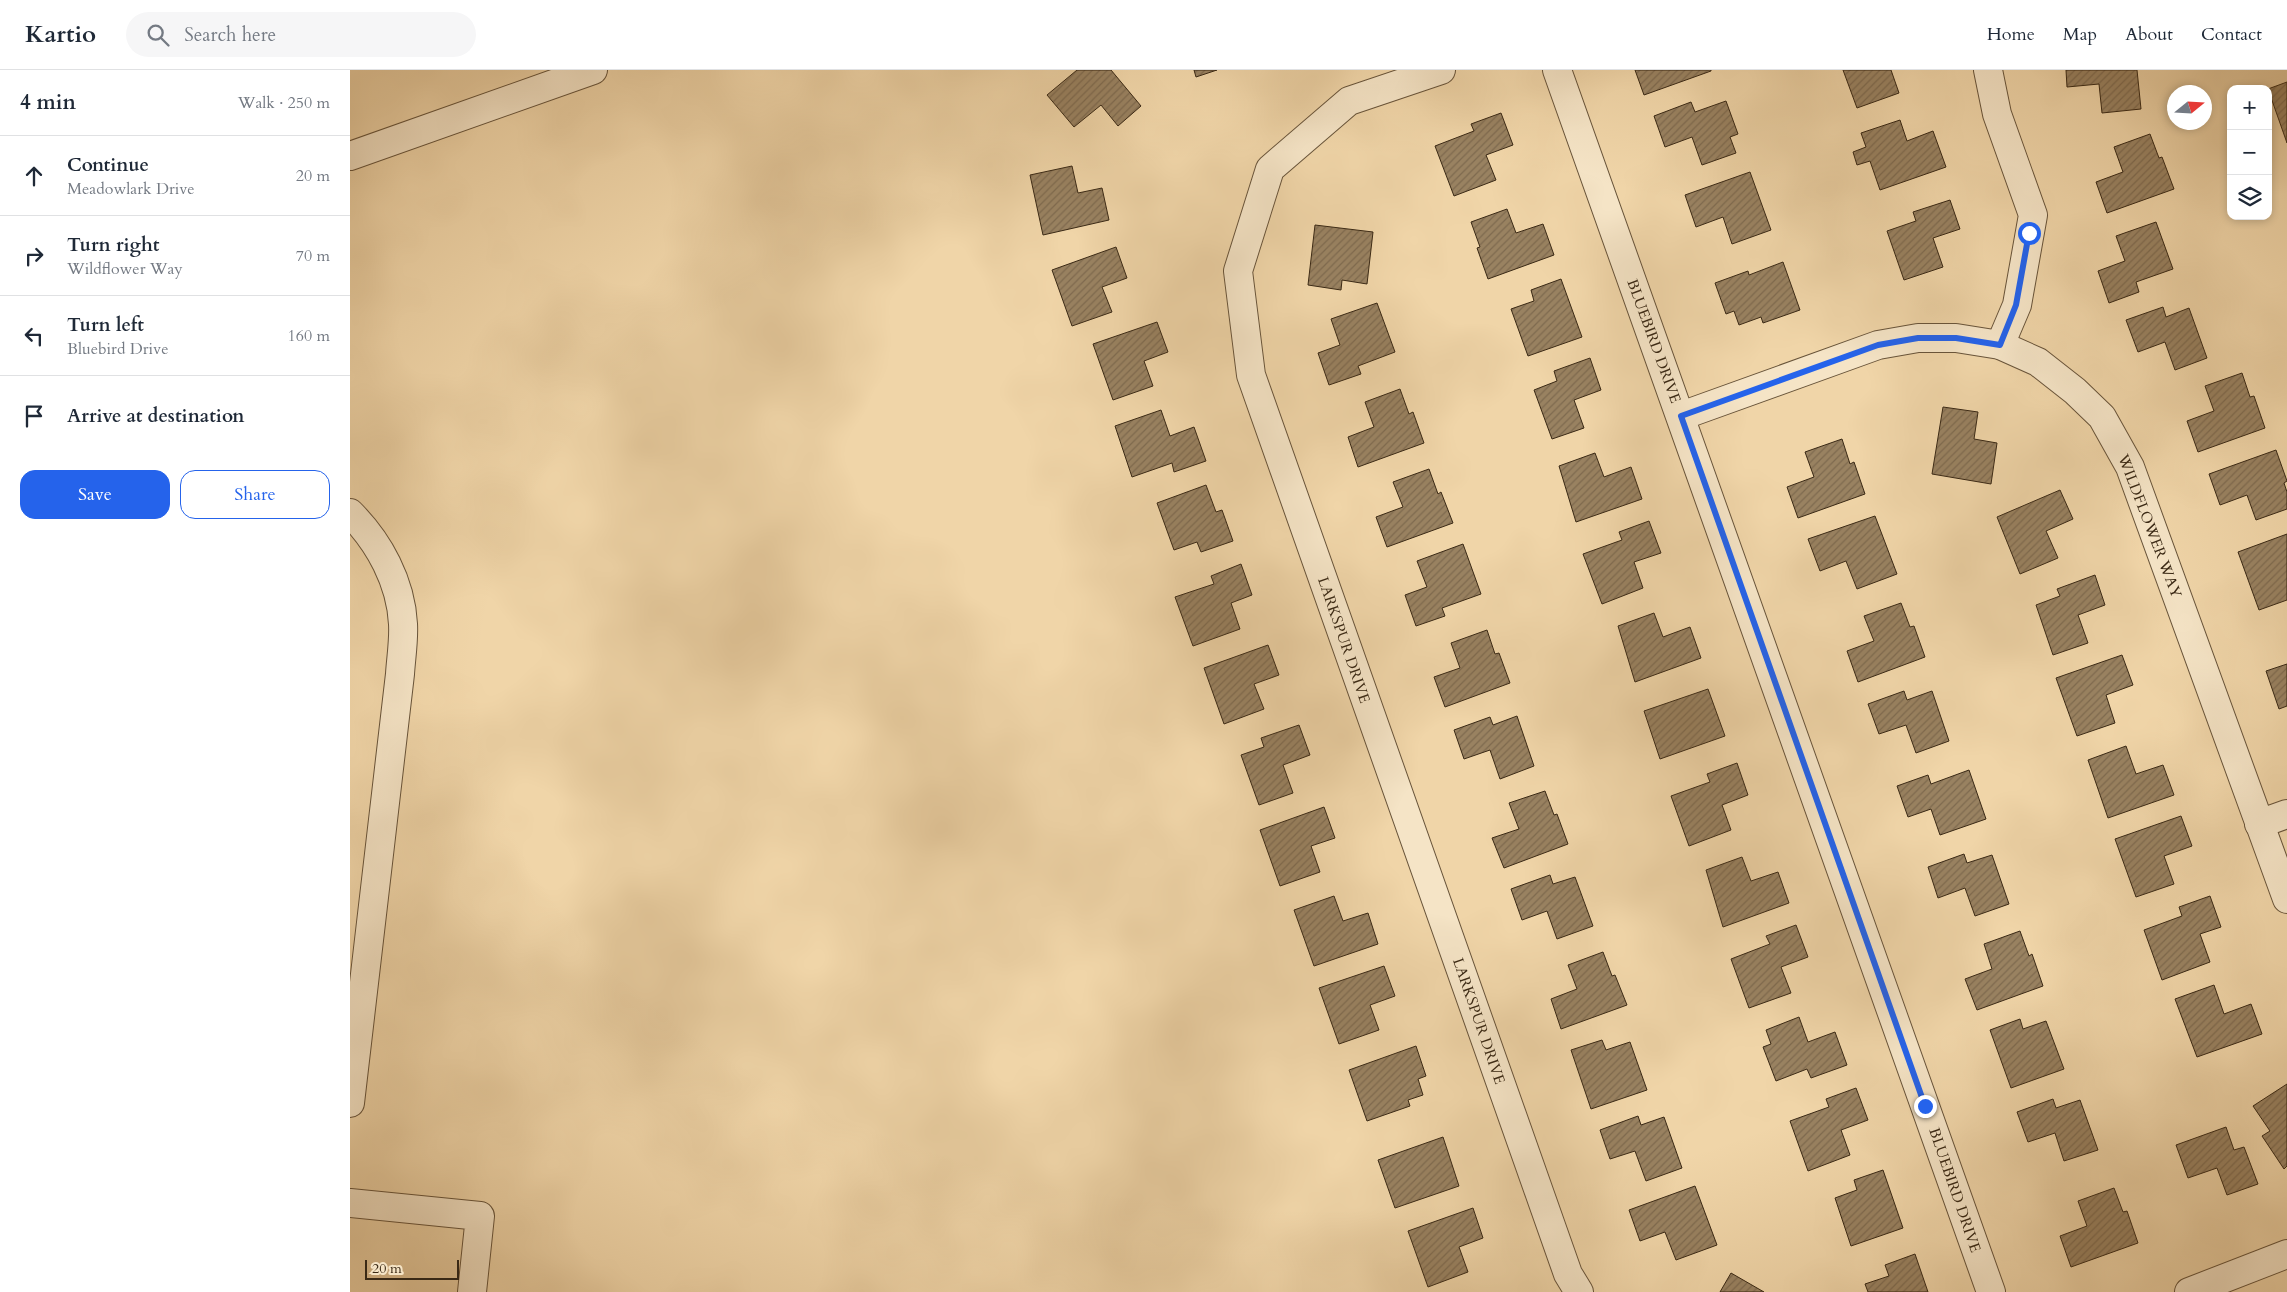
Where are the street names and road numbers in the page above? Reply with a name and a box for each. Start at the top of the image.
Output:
street label: BLUEBIRD DRIVE [1622,276,1686,406]
street label: WILDFLOWER WAY [2113,450,2187,601]
street label: LARKSPUR DRIVE [1313,574,1375,706]
street label: LARKSPUR DRIVE [1448,955,1510,1087]
street label: BLUEBIRD DRIVE [1924,1125,1986,1255]

